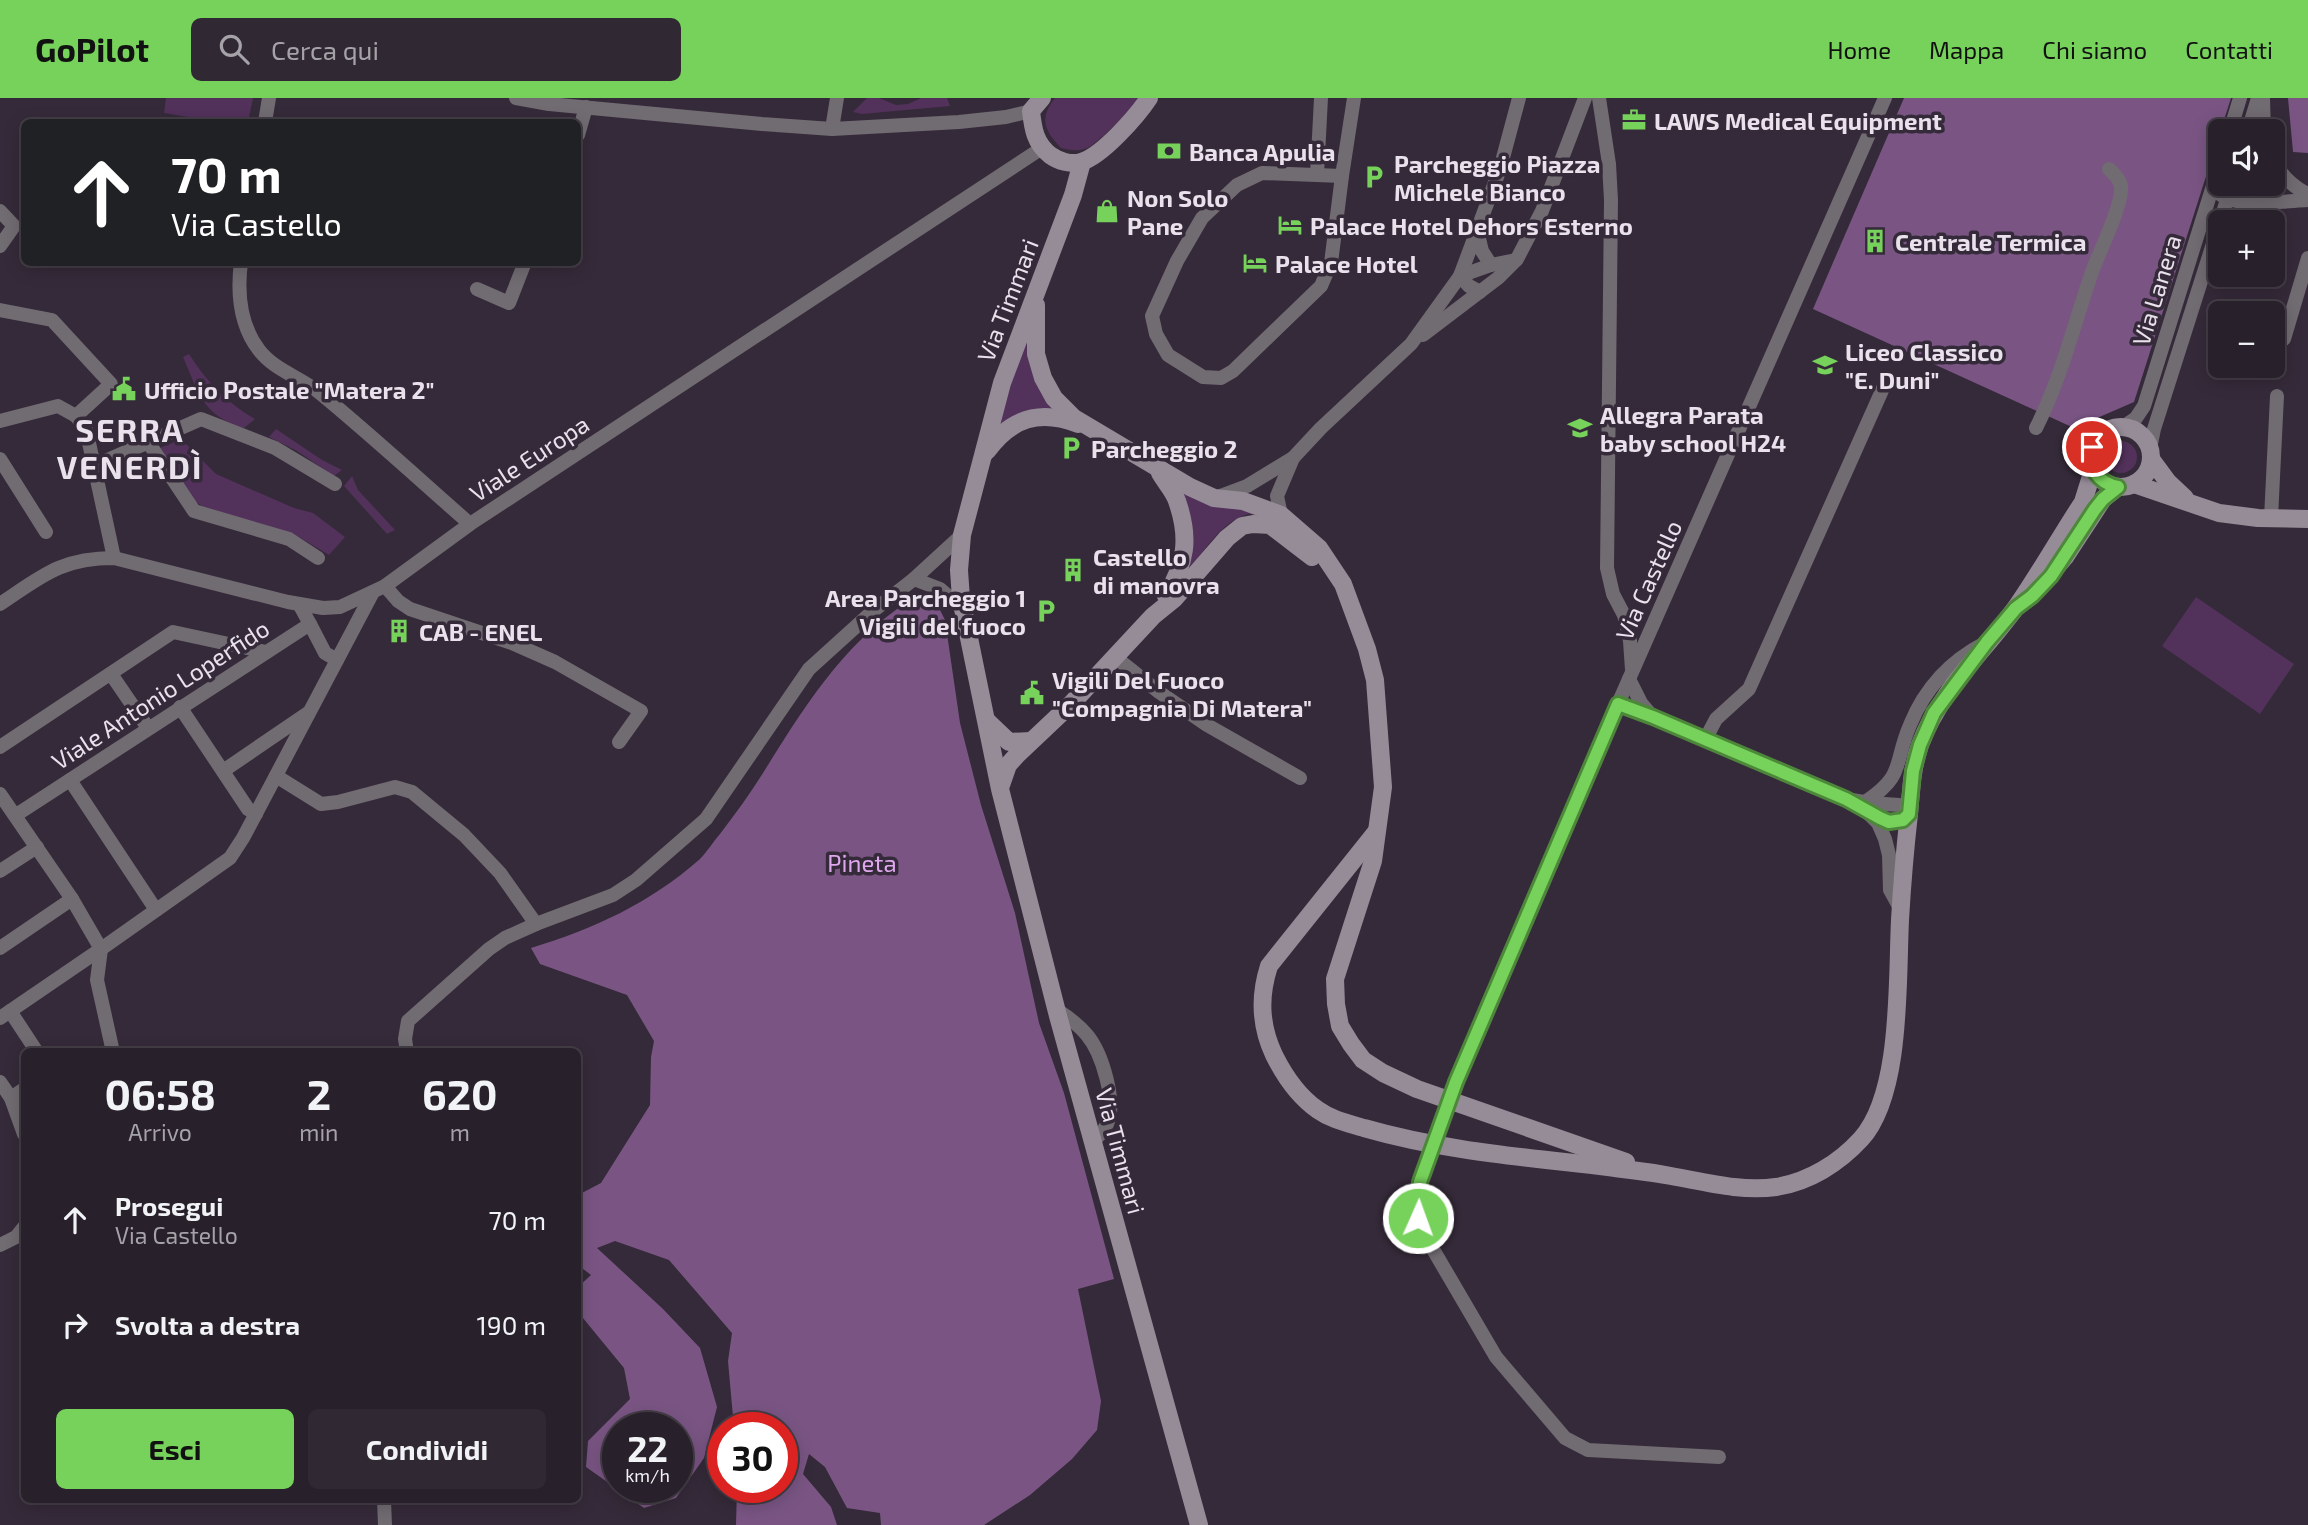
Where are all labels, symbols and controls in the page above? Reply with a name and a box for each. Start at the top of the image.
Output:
search box [191,18,681,81]
text: GoPilot [35,29,149,69]
icon: search [215,30,253,68]
text: Cerca qui [271,34,379,65]
text: Home [1827,35,1891,64]
text: Mappa [1929,35,2004,64]
text: Chi siamo [2042,35,2147,64]
text: Contatti [2185,35,2273,64]
office icon: LAWS Medical Equipment [1620,106,1648,134]
place label: LAWS Medical Equipment [1654,106,1942,135]
map controls [2208,119,2285,378]
button: sound [2208,119,2285,196]
bank icon: Banca Apulia [1155,137,1183,165]
place label: Banca Apulia [1189,137,1335,166]
text: 70 m [171,144,282,203]
icon: ahead [56,147,147,238]
place label: Parcheggio Piazza Michele Bianco [1394,149,1601,206]
parking icon: Parcheggio Piazza Michele Bianco [1360,163,1388,191]
place label: Non Solo Pane [1127,183,1228,240]
shop icon: Non Solo Pane [1093,197,1121,225]
text: Via Castello [171,204,342,242]
button: + [2208,210,2285,287]
hotel icon: Palace Hotel Dehors Esterno [1276,211,1304,239]
place label: Palace Hotel Dehors Esterno [1310,211,1633,240]
building icon: Centrale Termica [1861,227,1889,255]
place label: Centrale Termica [1895,227,2086,256]
street label: Via Lanera [2125,231,2187,349]
street label: Via Timmari [970,234,1044,366]
hotel icon: Palace Hotel [1241,249,1269,277]
place label: Palace Hotel [1275,249,1418,278]
button: − [2208,301,2285,378]
place label: Liceo Classico "E. Duni" [1845,337,2003,394]
school or university icon: Liceo Classico "E. Duni" [1811,351,1839,379]
public building icon: Ufficio Postale "Matera 2" [110,375,138,403]
place label: Ufficio Postale "Matera 2" [144,375,434,404]
place label: Allegra Parata baby school H24 [1600,400,1786,457]
street label: Viale Europa [464,409,594,507]
district label: SERRA VENERDÌ [57,410,203,485]
school or university icon: Allegra Parata baby school H24 [1566,414,1594,442]
pin [2062,417,2122,477]
icon: arrive [2073,428,2111,466]
parking icon: Parcheggio 2 [1057,434,1085,462]
place label: Parcheggio 2 [1091,434,1237,463]
street label: Via Castello [1609,516,1687,644]
place label: Castello di manovra [1093,542,1220,599]
building icon: Castello di manovra [1059,556,1087,584]
place label: Area Parcheggio 1 Vigili del fuoco [825,583,1026,640]
parking icon: Area Parcheggio 1 Vigili del fuoco [1032,597,1060,625]
street label: Viale Antonio Loperfido [46,613,274,775]
building icon: CAB - ENEL [385,617,413,645]
place label: CAB - ENEL [419,617,543,646]
place label: Vigili Del Fuoco "Compagnia Di Matera" [1052,665,1312,722]
public building icon: Vigili Del Fuoco "Compagnia Di Matera" [1018,679,1046,707]
park label: Pineta [827,848,897,877]
text: 06:58 [104,1068,216,1118]
text: 2 [307,1068,331,1118]
text: 620 [422,1068,498,1118]
street label: Via Timmari [1090,1085,1152,1217]
text: Arrivo [128,1118,192,1146]
text: min [299,1118,338,1146]
text: m [450,1118,470,1146]
position arrow [1381,1181,1455,1255]
text: Prosegui [115,1190,223,1221]
icon: ahead [56,1201,94,1239]
text: 70 m [488,1204,546,1235]
text: Via Castello [115,1221,238,1249]
icon: right [56,1306,94,1344]
text: Svolta a destra [115,1309,300,1340]
text: 190 m [477,1309,546,1340]
button: Esci [56,1409,294,1489]
button: Condividi [308,1409,546,1489]
speed limit sign: 30 [707,1412,798,1503]
text: 22 [627,1427,668,1469]
text: km/h [625,1464,670,1486]

